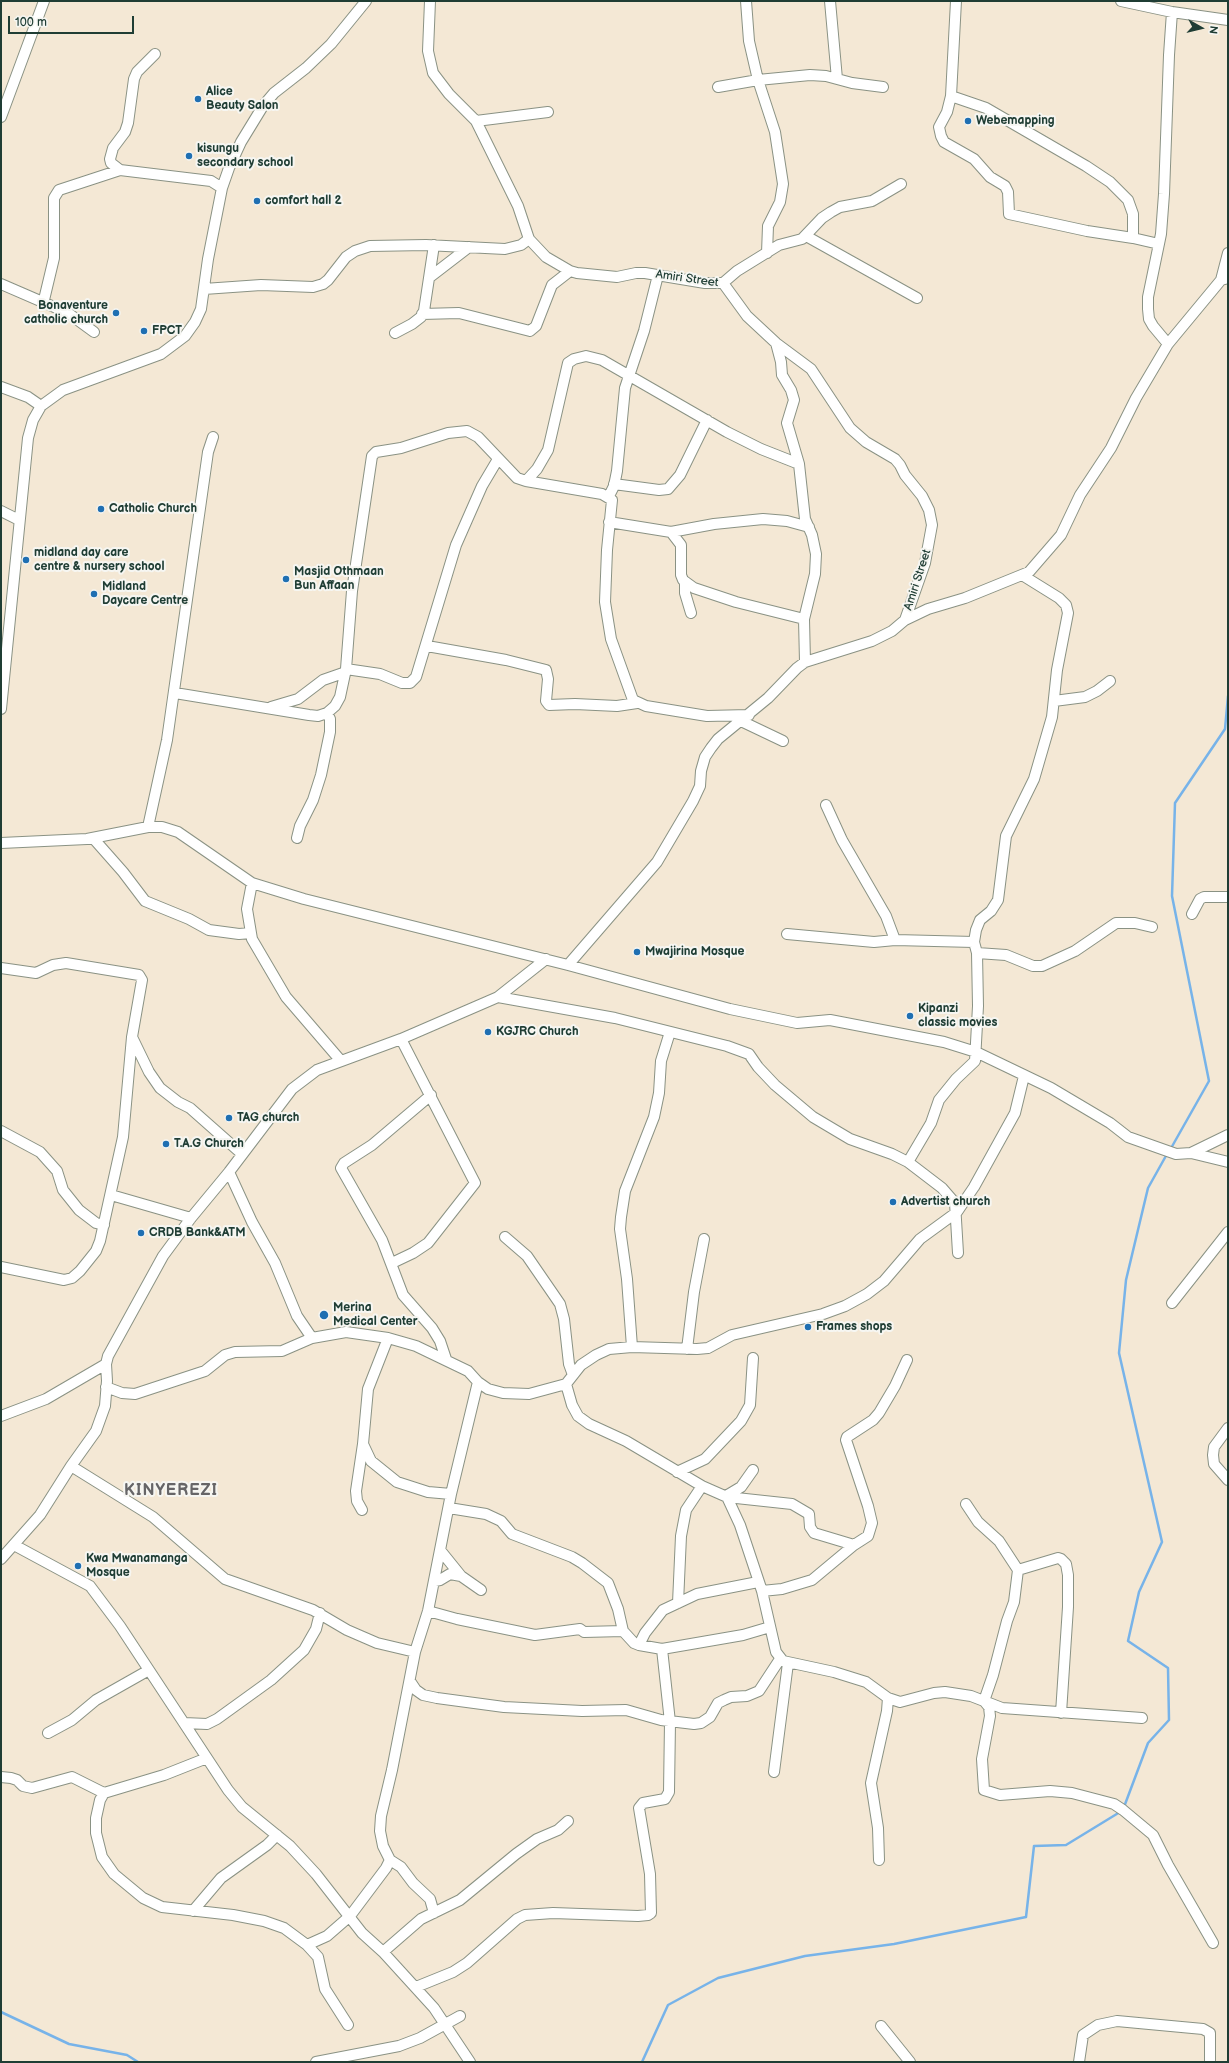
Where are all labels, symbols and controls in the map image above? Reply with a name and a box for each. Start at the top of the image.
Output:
scale bar [10,8,136,34]
north arrow [1181,8,1221,48]
text: 100 m [15,15,47,30]
text: N [1206,25,1220,35]
place label: Alice Beauty Salon [206,85,278,113]
marker: Alice Beauty Salon [193,94,203,104]
place label: Webemapping [976,114,1055,128]
marker: Webemapping [963,116,973,126]
place label: kisungu secondary school [197,142,293,170]
marker: kisungu secondary school [184,151,194,161]
place label: comfort hall 2 [265,194,342,208]
marker: comfort hall 2 [252,196,262,206]
street label: Amiri Street [655,267,719,291]
place label: Bonaventure catholic church [24,299,108,327]
marker: Bonaventure catholic church [111,308,121,318]
place label: FPCT [152,324,182,338]
marker: FPCT [139,326,149,336]
place label: Catholic Church [109,502,197,516]
marker: Catholic Church [96,504,106,514]
place label: midland day care centre & nursery school [34,546,164,574]
street label: Amiri Street [901,548,935,612]
marker: midland day care centre & nursery school [21,555,31,565]
place label: Masjid Othmaan Bun Affaan [294,565,384,593]
marker: Masjid Othmaan Bun Affaan [281,574,291,584]
place label: Midland Daycare Centre [102,580,188,608]
marker: Midland Daycare Centre [89,589,99,599]
place label: Mwajirina Mosque [645,945,744,959]
marker: Mwajirina Mosque [632,947,642,957]
place label: Kipanzi classic movies [918,1002,997,1030]
marker: Kipanzi classic movies [905,1011,915,1021]
place label: KGJRC Church [496,1025,578,1039]
marker: KGJRC Church [483,1027,493,1037]
place label: TAG church [237,1111,299,1125]
marker: TAG church [224,1113,234,1123]
place label: T.A.G Church [174,1137,244,1151]
marker: T.A.G Church [161,1139,171,1149]
place label: Advertist church [901,1195,990,1209]
marker: Advertist church [888,1197,898,1207]
place label: CRDB Bank&ATM [149,1226,245,1240]
marker: CRDB Bank&ATM [136,1228,146,1238]
place label: Merina Medical Center [333,1301,418,1329]
marker: Merina Medical Center [318,1309,330,1321]
place label: Frames shops [816,1320,892,1334]
marker: Frames shops [803,1322,813,1332]
district label: KINYEREZI [124,1481,218,1501]
place label: Kwa Mwanamanga Mosque [86,1552,188,1580]
marker: Kwa Mwanamanga Mosque [73,1561,83,1571]

